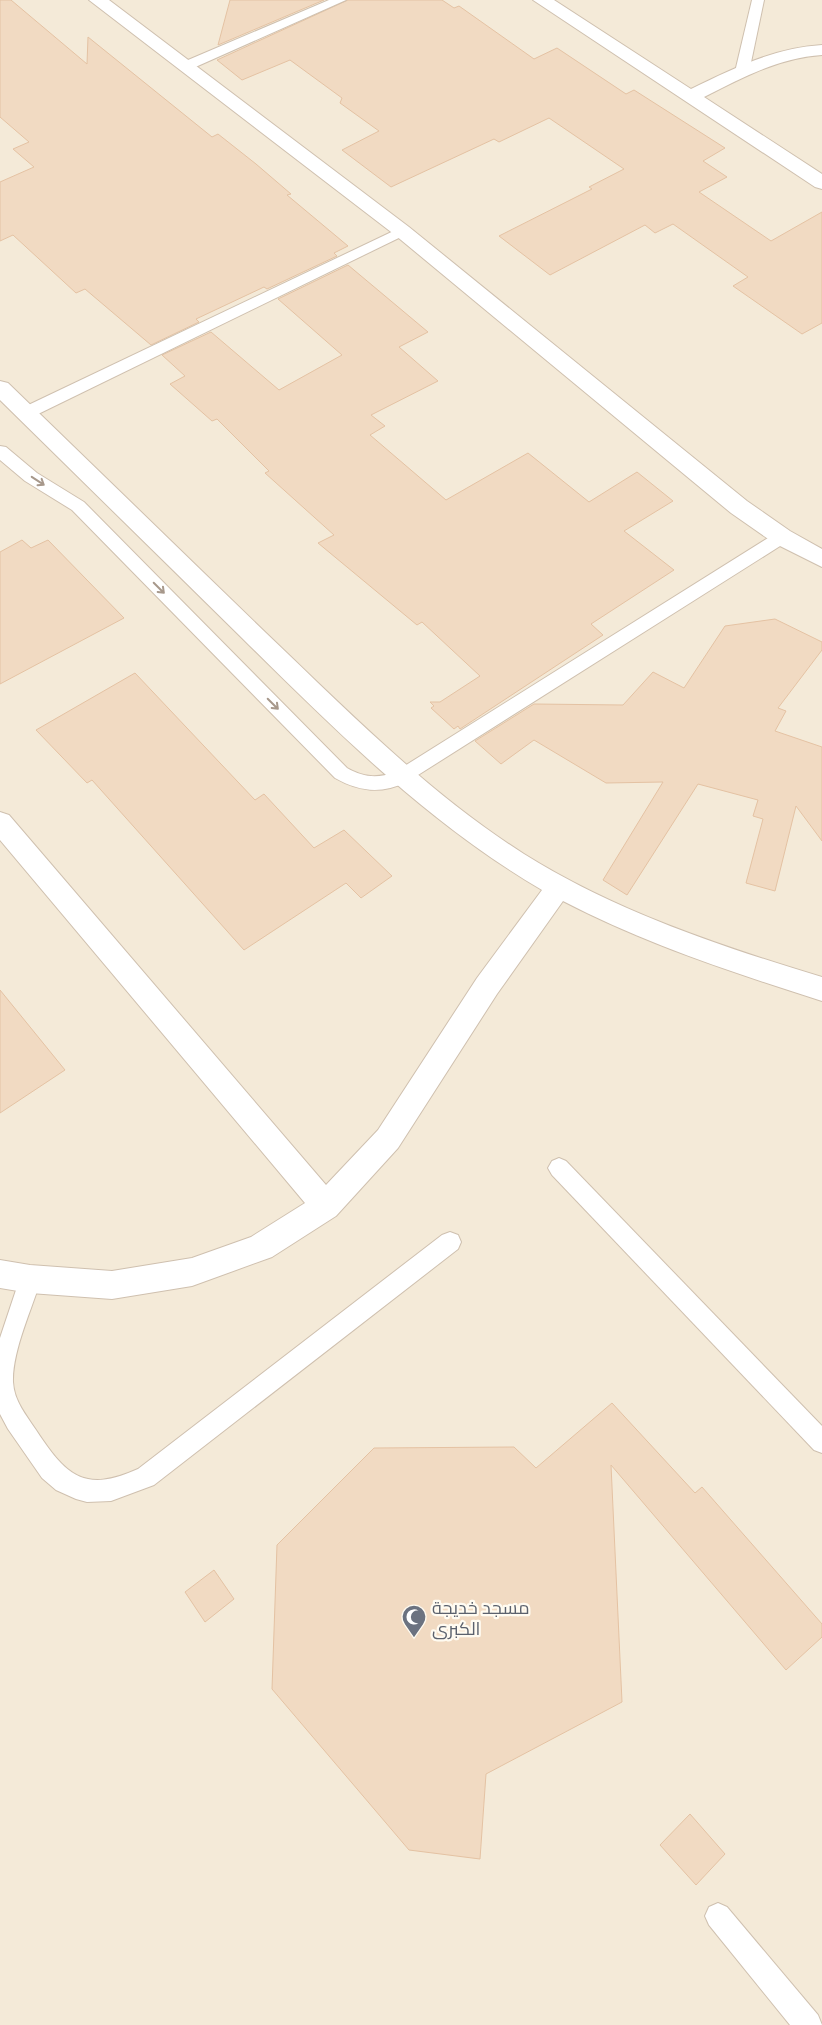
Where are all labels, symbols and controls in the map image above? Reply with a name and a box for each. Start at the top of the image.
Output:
one-way arrow [31,476,45,486]
one-way arrow [153,582,165,595]
one-way arrow [267,698,279,710]
place label: مسجد خديجة الكبرى [432,1597,530,1640]
mosque icon: مسجد خديجة الكبرى [401,1604,427,1638]

